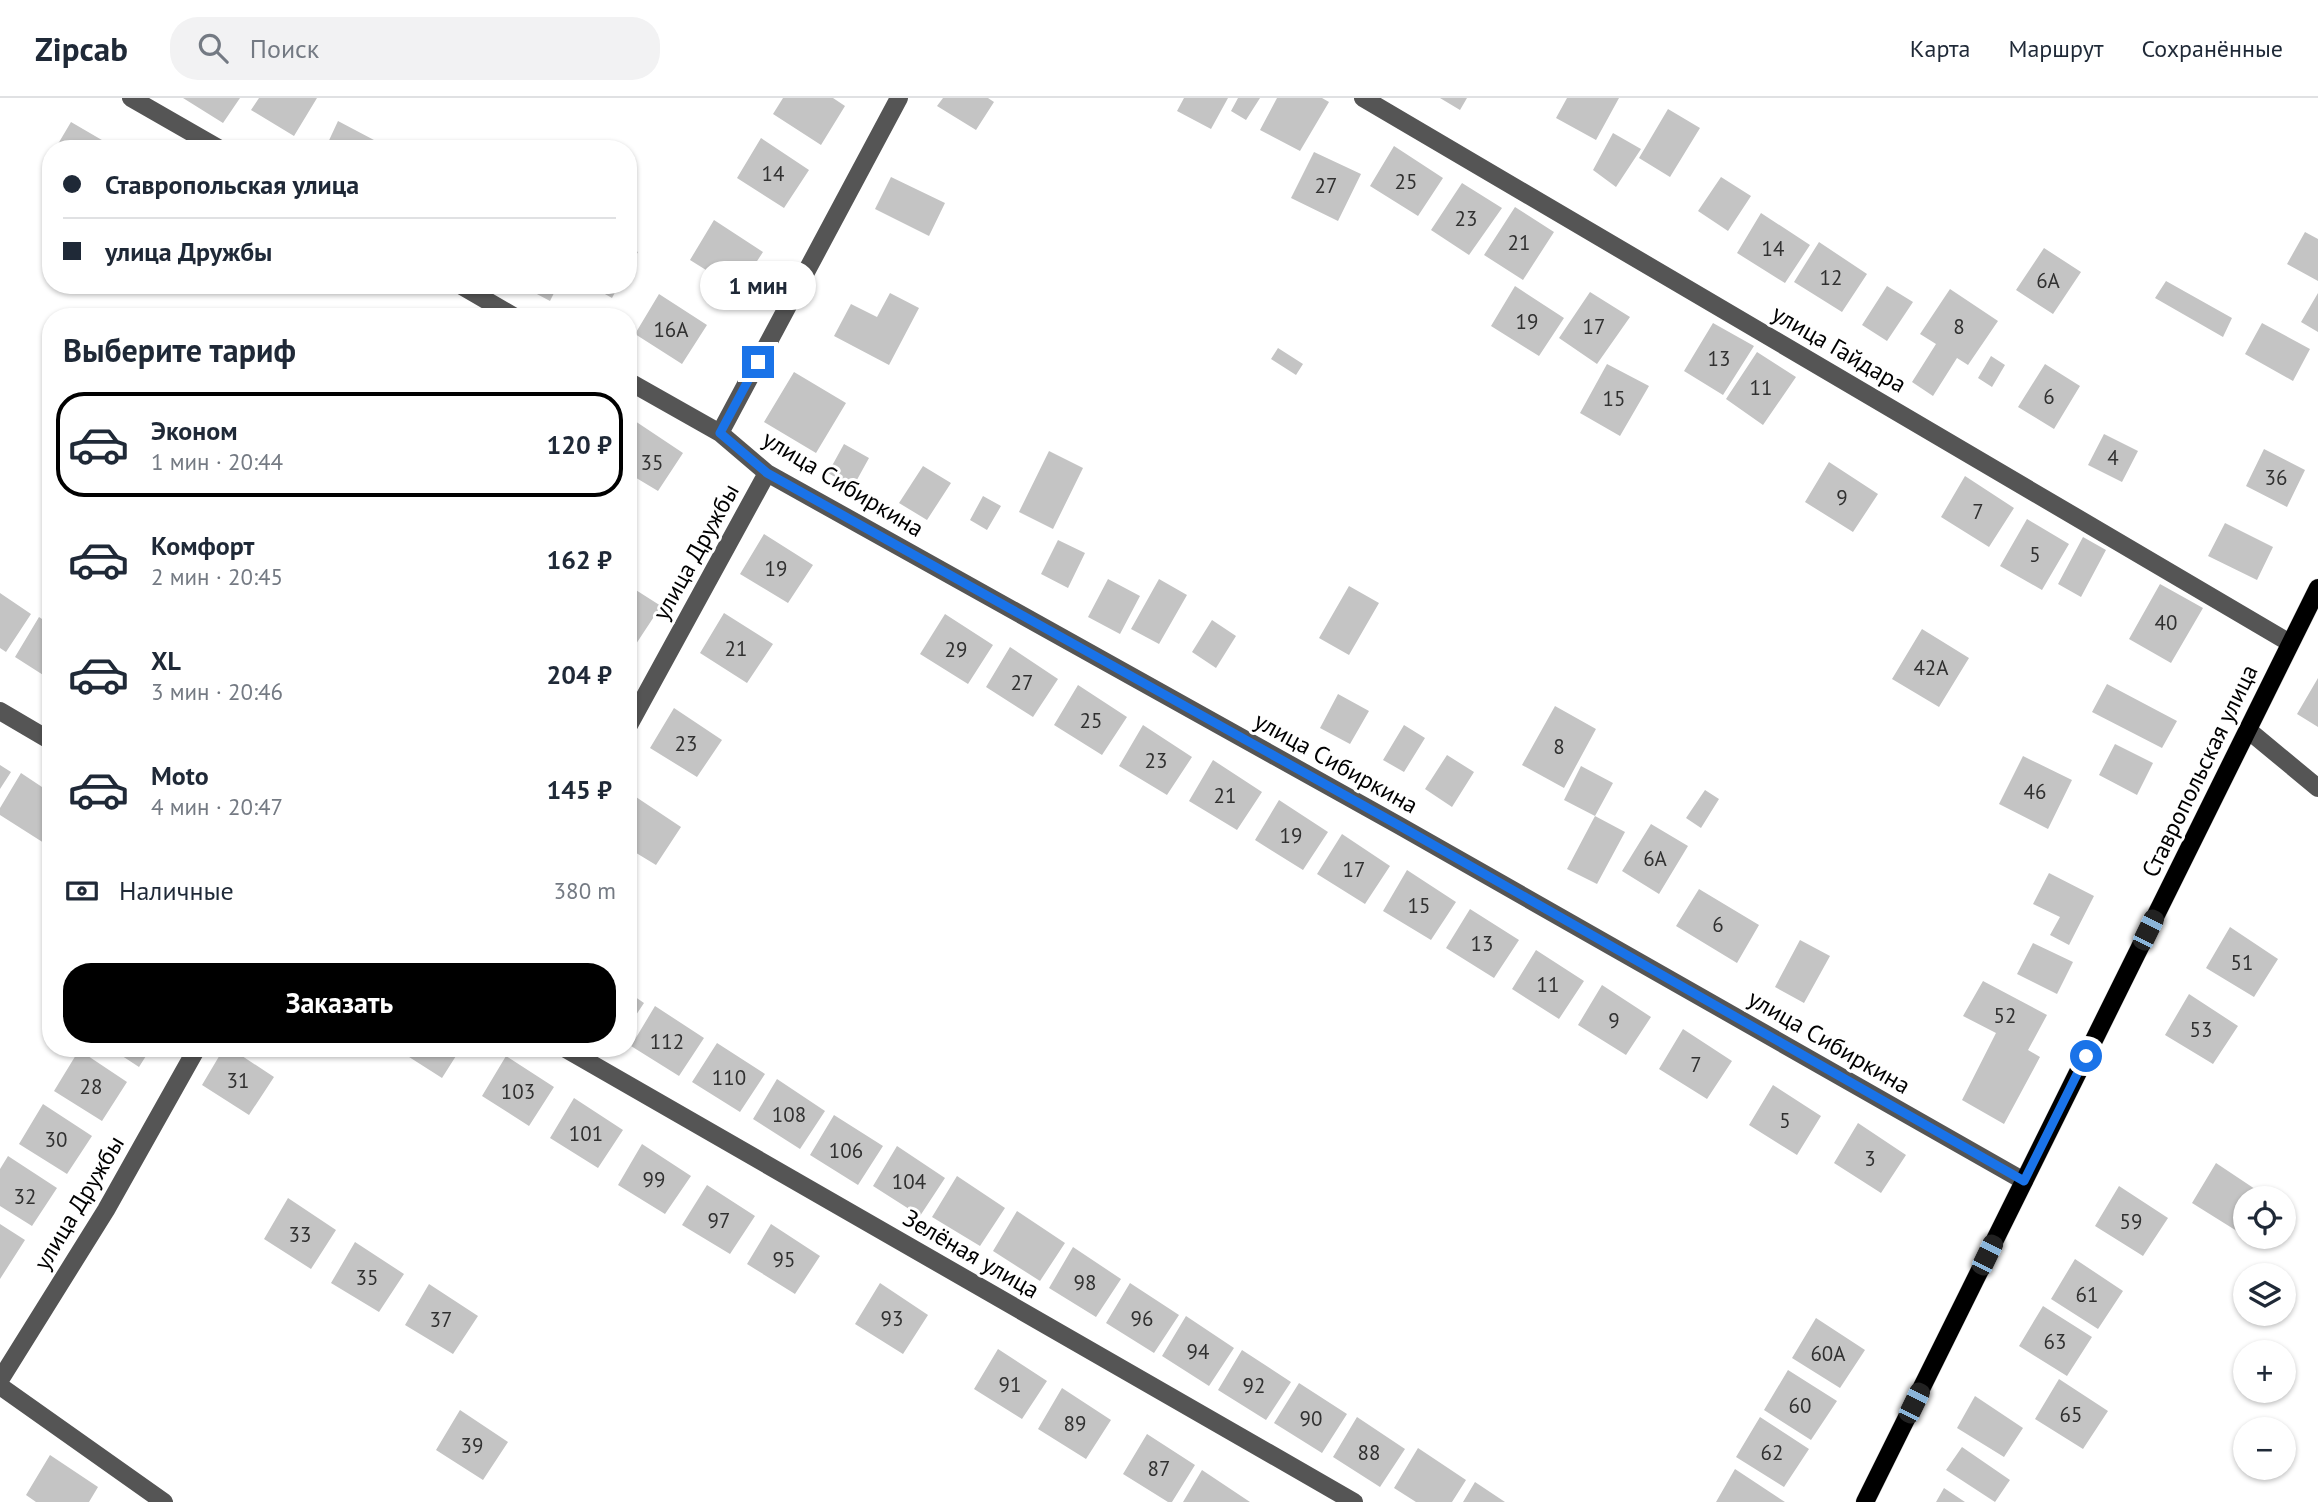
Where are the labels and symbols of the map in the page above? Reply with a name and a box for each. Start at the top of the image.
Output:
house number: 14 [762,160,784,187]
house number: 25 [1395,168,1417,195]
house number: 27 [1315,172,1337,199]
house number: 23 [1455,205,1477,232]
house number: 21 [1508,229,1530,256]
house number: 14 [1762,235,1784,262]
callout: 1 мин [700,260,816,310]
house number: 12 [1820,264,1842,291]
house number: 6А [2036,267,2061,294]
street label: улица Гайдара [1766,298,1912,400]
house number: 19 [1516,308,1538,335]
house number: 17 [1583,313,1605,340]
house number: 8 [1953,313,1965,340]
house number: 16А [653,316,689,343]
house number: 13 [1708,345,1730,372]
route end [742,346,774,378]
house number: 11 [1750,374,1772,401]
house number: 6 [2043,383,2055,410]
house number: 15 [1603,385,1625,412]
street label: улица Сибиркина [757,423,930,544]
house number: 4 [2107,444,2119,471]
house number: 35 [641,449,663,476]
house number: 36 [2265,464,2287,491]
street label: улица Дружбы [645,478,746,625]
house number: 9 [1836,484,1848,511]
house number: 7 [1972,498,1984,525]
house number: 5 [2029,541,2041,568]
house number: 19 [765,555,787,582]
house number: 40 [2155,609,2177,636]
house number: 21 [725,635,747,662]
house number: 29 [945,636,967,663]
house number: 42А [1913,654,1949,681]
street label: Ставропольская улица [2135,659,2265,882]
house number: 27 [1011,669,1033,696]
street label: улица Сибиркина [1249,705,1424,820]
house number: 25 [1080,707,1102,734]
house number: 23 [675,730,697,757]
house number: 8 [1553,733,1565,760]
house number: 23 [1145,747,1167,774]
house number: 46 [2024,778,2046,805]
house number: 21 [1214,782,1236,809]
house number: 19 [1280,822,1302,849]
house number: 6А [1643,845,1668,872]
house number: 17 [1343,856,1365,883]
house number: 15 [1408,892,1430,919]
car [2130,907,2167,953]
house number: 6 [1712,911,1724,938]
house number: 13 [1471,930,1493,957]
house number: 51 [2231,949,2253,976]
house number: 11 [1537,971,1559,998]
street label: улица Сибиркина [1742,982,1916,1101]
house number: 52 [1994,1002,2016,1029]
house number: 9 [1608,1007,1620,1034]
house number: 53 [2190,1016,2212,1043]
house number: 112 [650,1028,684,1055]
route start [2070,1040,2102,1072]
house number: 7 [1690,1051,1702,1078]
house number: 110 [712,1064,746,1091]
house number: 31 [227,1067,249,1094]
house number: 28 [80,1073,102,1100]
house number: 103 [501,1078,535,1105]
house number: 108 [772,1101,806,1128]
house number: 5 [1779,1107,1791,1134]
house number: 101 [569,1120,603,1147]
house number: 30 [45,1126,67,1153]
street label: улица Дружбы [26,1130,131,1276]
house number: 106 [829,1137,863,1164]
house number: 3 [1864,1145,1876,1172]
house number: 99 [643,1166,665,1193]
house number: 104 [892,1168,926,1195]
house number: 32 [14,1183,36,1210]
street label: Зелёная улица [897,1202,1045,1305]
house number: 97 [708,1207,730,1234]
house number: 59 [2120,1208,2142,1235]
house number: 33 [289,1221,311,1248]
car [1969,1232,2006,1278]
house number: 95 [773,1246,795,1273]
house number: 35 [356,1264,378,1291]
house number: 98 [1074,1269,1096,1296]
house number: 61 [2076,1281,2098,1308]
house number: 93 [881,1305,903,1332]
house number: 96 [1131,1305,1153,1332]
house number: 37 [430,1306,452,1333]
house number: 63 [2044,1328,2066,1355]
house number: 94 [1187,1338,1209,1365]
house number: 60А [1810,1340,1846,1367]
house number: 91 [999,1371,1021,1398]
house number: 92 [1243,1372,1265,1399]
car [1896,1380,1933,1426]
house number: 60 [1789,1392,1811,1419]
house number: 65 [2060,1401,2082,1428]
house number: 90 [1300,1405,1322,1432]
house number: 89 [1064,1410,1086,1437]
house number: 39 [461,1432,483,1459]
house number: 88 [1358,1439,1380,1466]
house number: 62 [1761,1439,1783,1466]
house number: 87 [1148,1455,1170,1482]

